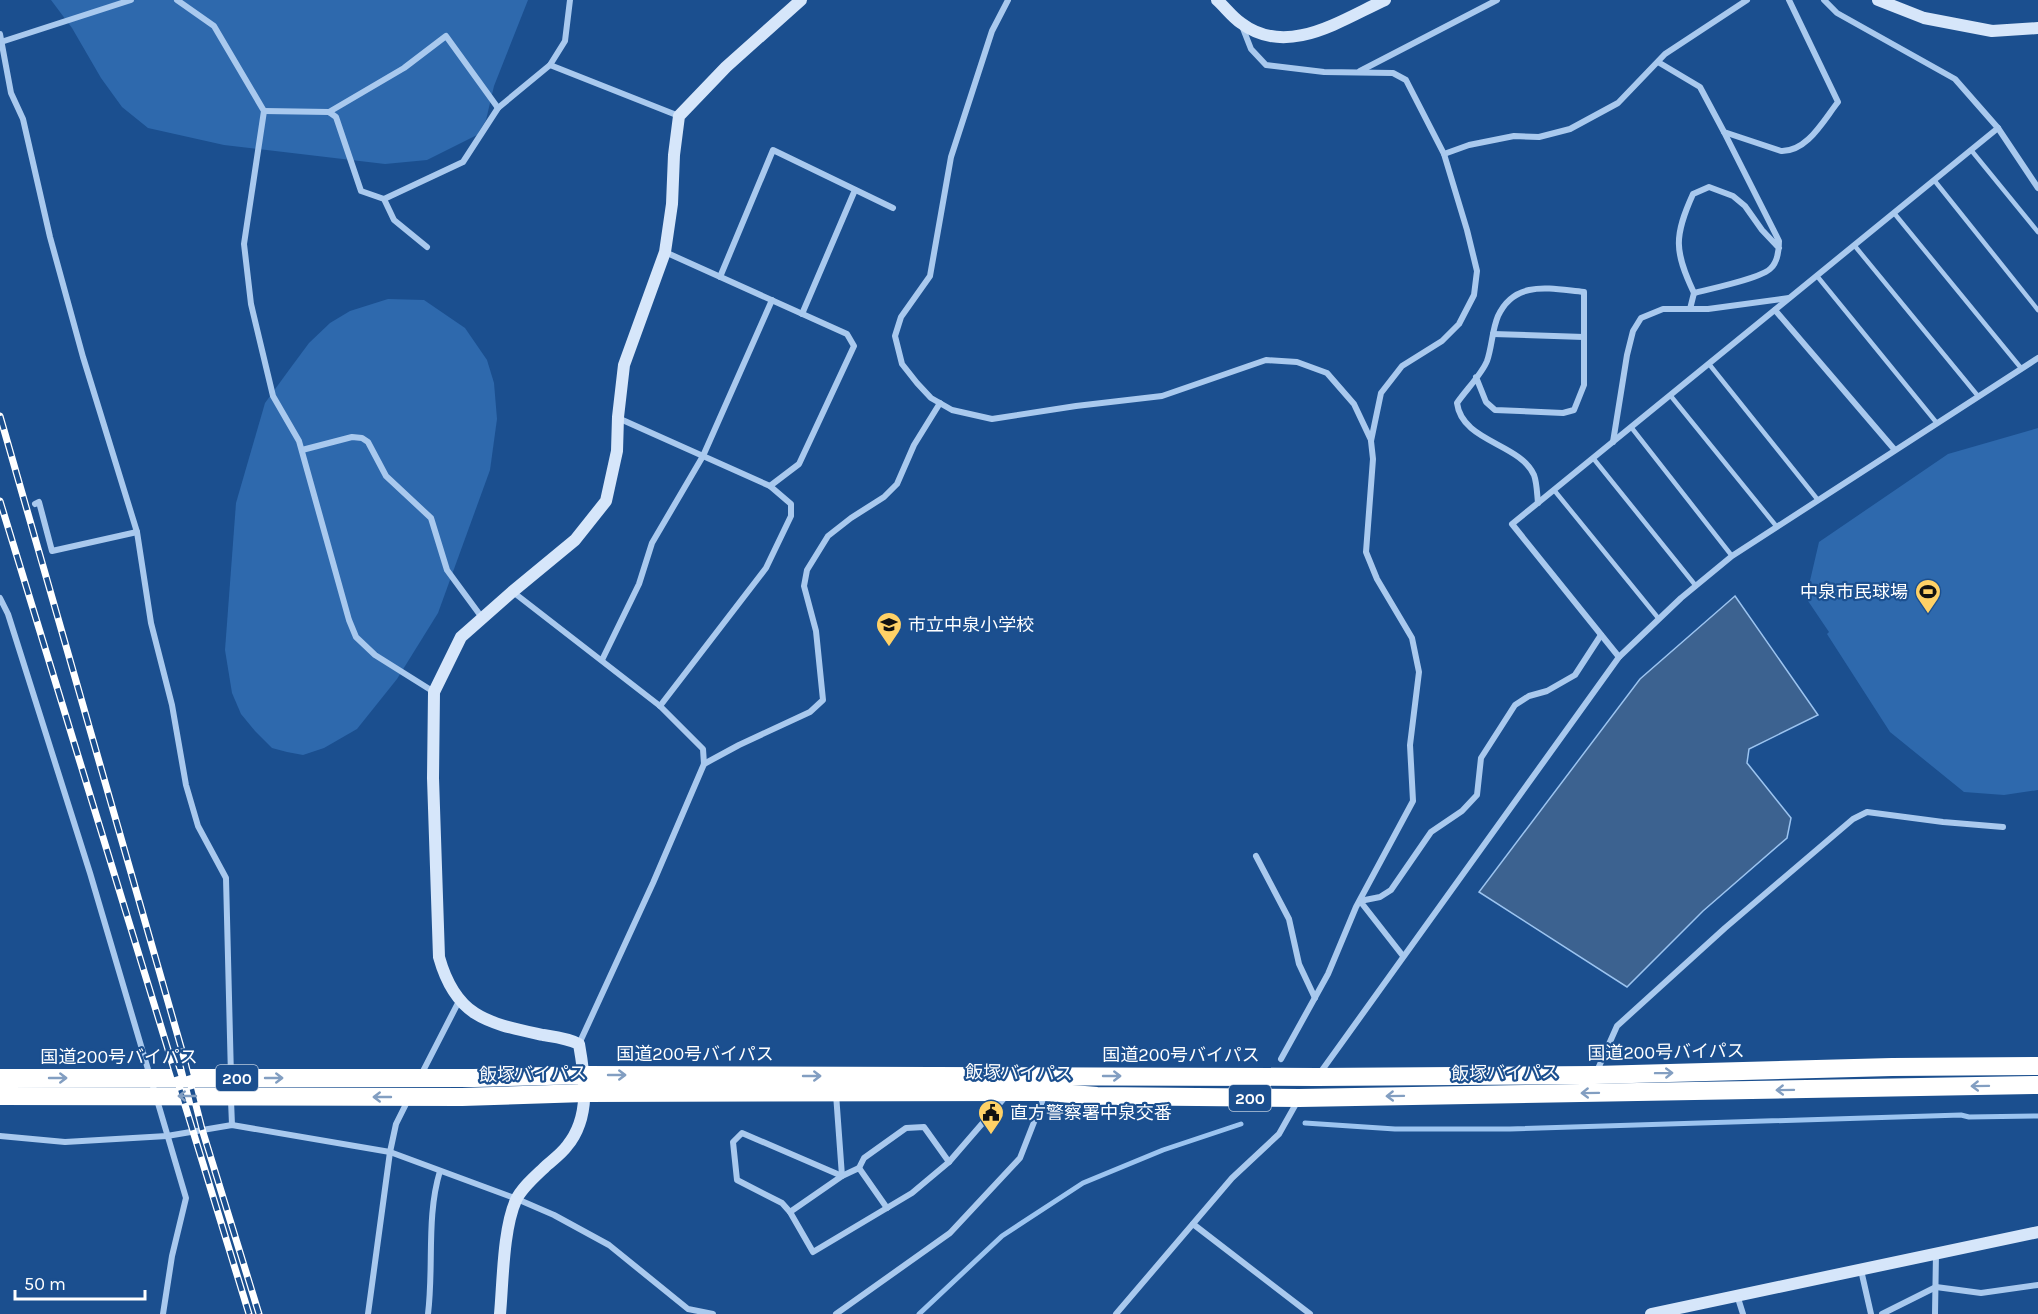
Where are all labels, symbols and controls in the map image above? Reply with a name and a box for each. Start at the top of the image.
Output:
sports icon: 中泉市民球場 [1913,577,1943,615]
place label: 中泉市民球場 [1800,581,1908,603]
school or university icon: 市立中泉小学校 [874,610,904,648]
place label: 市立中泉小学校 [908,614,1034,636]
street label: 国道200号バイパス [1587,1040,1745,1064]
street label: 国道200号バイパス [616,1043,774,1065]
street label: 国道200号バイパス [1102,1044,1260,1066]
street label: 国道200号バイパス [40,1046,198,1068]
street label: 飯塚バイパス [965,1061,1073,1085]
street label: 飯塚バイパス [1451,1061,1559,1085]
street label: 飯塚バイパス [479,1062,587,1086]
road number: 200 [216,1065,258,1091]
one-way arrow [1653,1067,1673,1079]
one-way arrow [606,1069,626,1081]
one-way arrow [801,1070,821,1082]
one-way arrow [1101,1070,1121,1081]
one-way arrow [48,1072,68,1084]
one-way arrow [264,1072,284,1084]
one-way arrow [1970,1080,1990,1092]
one-way arrow [1775,1084,1795,1095]
road number: 200 [1229,1085,1271,1111]
one-way arrow [1580,1087,1600,1099]
one-way arrow [178,1090,198,1102]
one-way arrow [373,1091,393,1103]
one-way arrow [1385,1091,1405,1102]
public building icon: 直方警察署中泉交番 [976,1098,1006,1136]
place label: 直方警察署中泉交番 [1010,1102,1172,1124]
scale bar [15,1263,146,1301]
text: 50 m [24,1273,66,1295]

